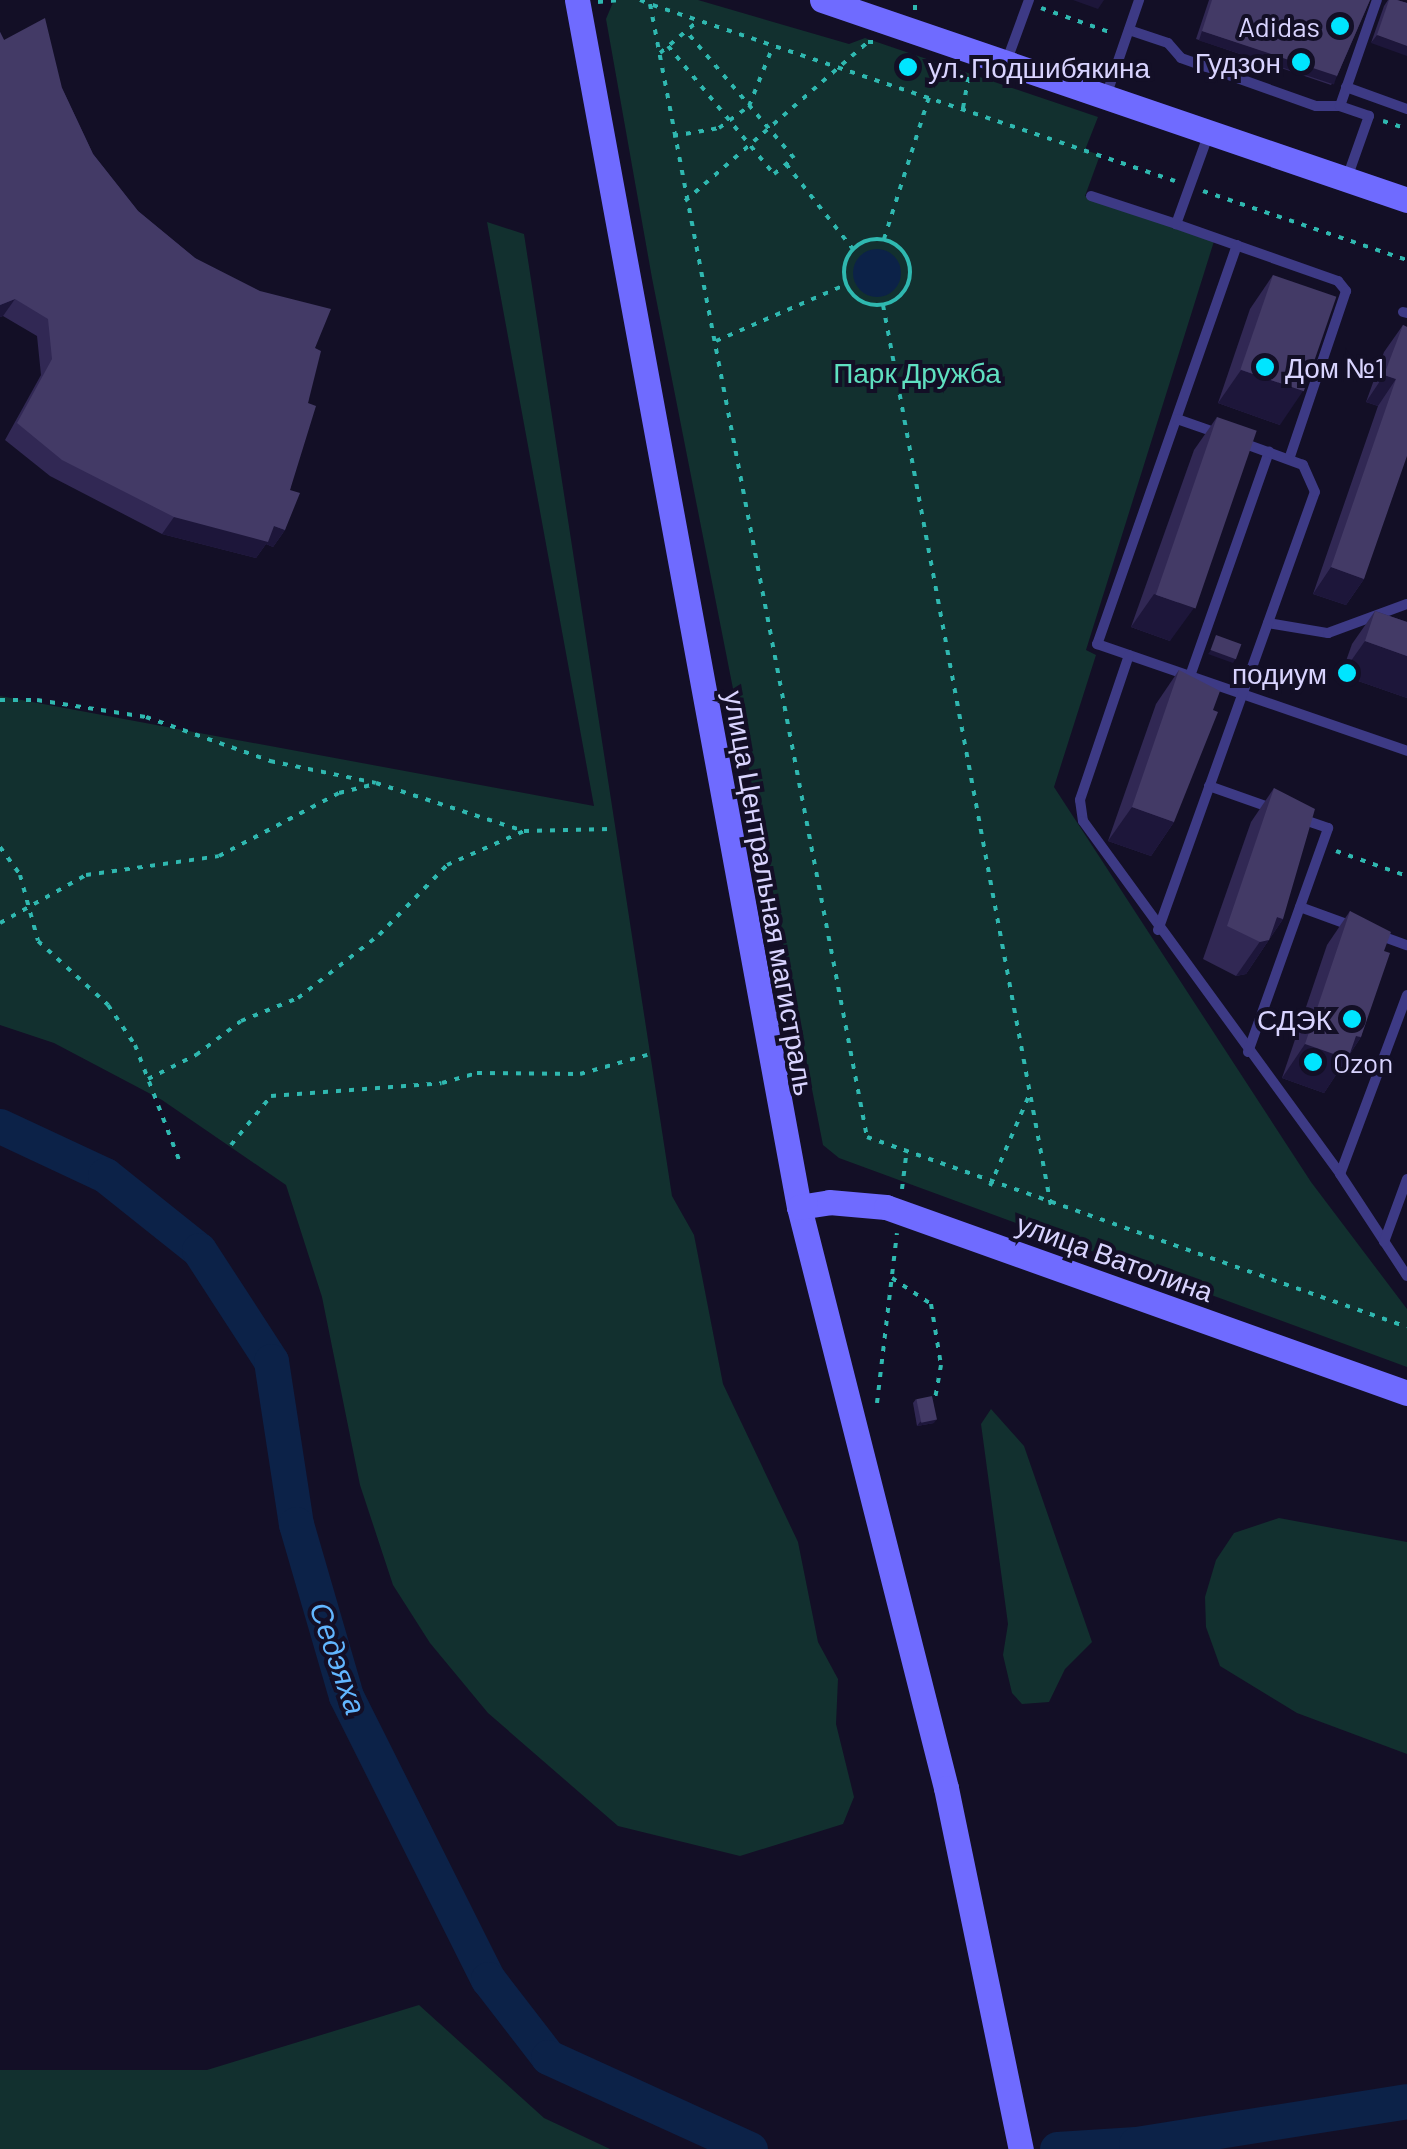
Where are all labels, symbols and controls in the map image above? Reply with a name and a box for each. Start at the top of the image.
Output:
place label: Adidas [1238,9,1320,43]
marker: Adidas [1329,15,1351,37]
place label: Гудзон [1195,45,1281,79]
place label: ул. Подшибякина [928,50,1150,84]
marker: Гудзон [1290,51,1312,73]
marker: ул. Подшибякина [897,56,919,78]
place label: Дом №1 [1285,350,1385,384]
park label: Парк Дружба [833,355,1001,389]
marker: Дом №1 [1254,356,1276,378]
place label: подиум [1232,656,1327,690]
marker: подиум [1336,662,1358,684]
street label: улица Центральная магистраль [718,688,822,1098]
place label: СДЭК [1257,1002,1332,1036]
marker: СДЭК [1341,1008,1363,1030]
place label: Ozon [1333,1045,1393,1079]
marker: Ozon [1302,1051,1324,1073]
street label: улица Ватолина [1012,1206,1218,1308]
water label: Седэяха [303,1597,375,1719]

